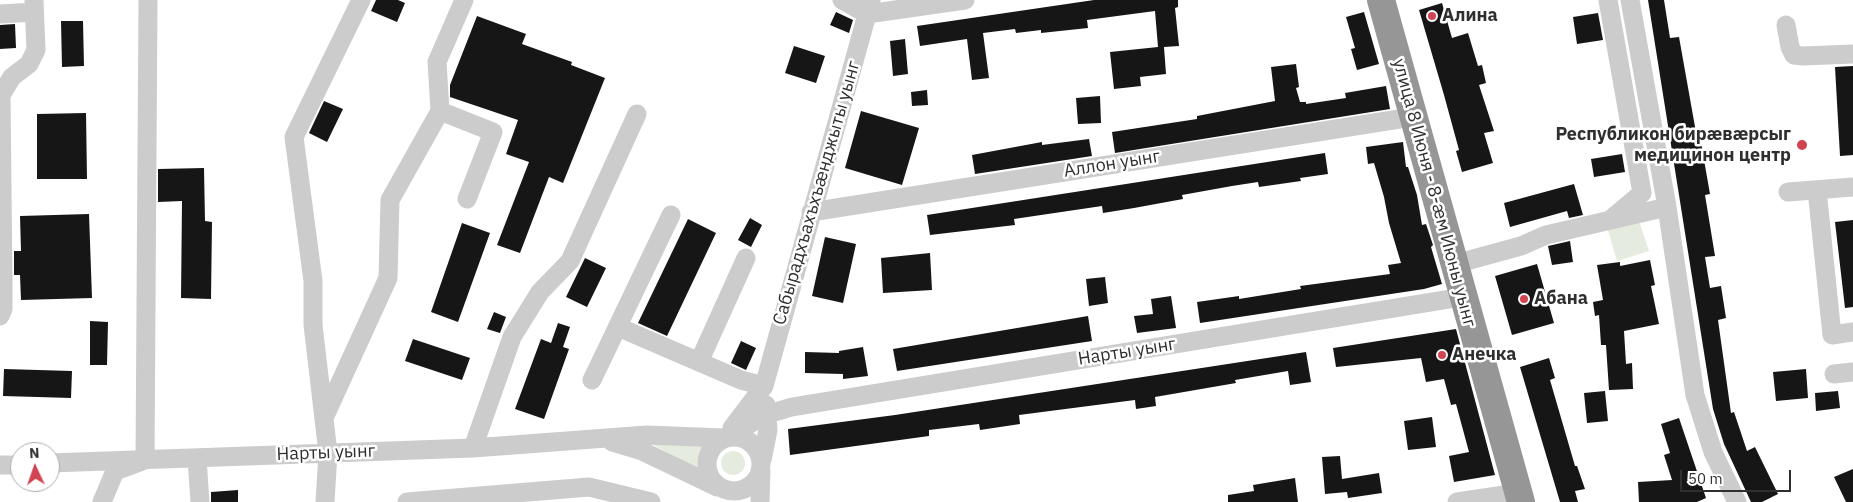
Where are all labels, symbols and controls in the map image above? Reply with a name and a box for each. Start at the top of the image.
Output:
place label: Алина [1442,5,1498,27]
marker: Алина [1426,10,1438,22]
street label: улица 8 Июня - 8-ӕм Июны уынг [1388,56,1480,330]
street label: Сабырадхъахъхъæнджыты уынг [769,58,865,328]
place label: Республикон бирæвæрсыг медицинон центр [1555,124,1791,166]
marker: Республикон бирæвæрсыг медицинон центр [1795,138,1809,152]
street label: Аллон уынг [1062,146,1162,182]
place label: Абана [1534,288,1588,310]
marker: Абана [1518,293,1530,305]
street label: Нарты уынг [1077,334,1177,370]
place label: Анечка [1452,344,1517,366]
marker: Анечка [1436,349,1448,361]
street label: Нарты уынг [276,440,376,466]
north arrow [10,442,60,492]
text: N [29,444,40,462]
scale bar [1683,460,1794,492]
text: 50 m [1688,469,1723,488]

